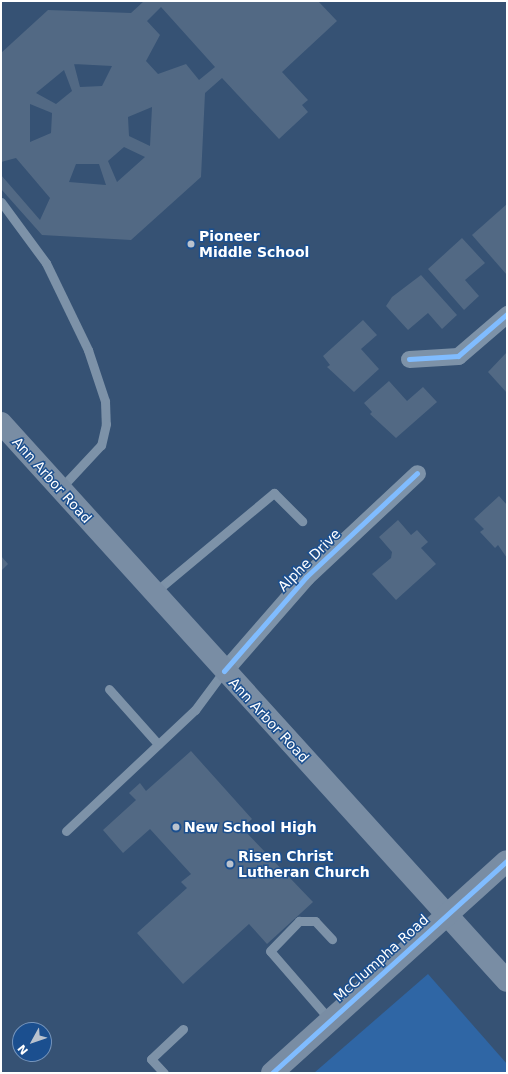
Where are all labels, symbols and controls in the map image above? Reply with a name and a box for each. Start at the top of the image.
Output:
place label: Pioneer Middle School [199,228,309,260]
marker: Pioneer Middle School [186,239,196,249]
street label: Ann Arbor Road [9,434,95,526]
street label: Alphe Drive [274,525,344,595]
street label: Ann Arbor Road [225,674,313,766]
place label: New School High [184,819,317,835]
marker: New School High [171,822,181,832]
place label: Risen Christ Lutheran Church [238,848,370,880]
marker: Risen Christ Lutheran Church [225,859,235,869]
street label: McClumpha Road [330,911,432,1005]
north arrow [12,1022,52,1062]
text: N [15,1042,31,1057]

